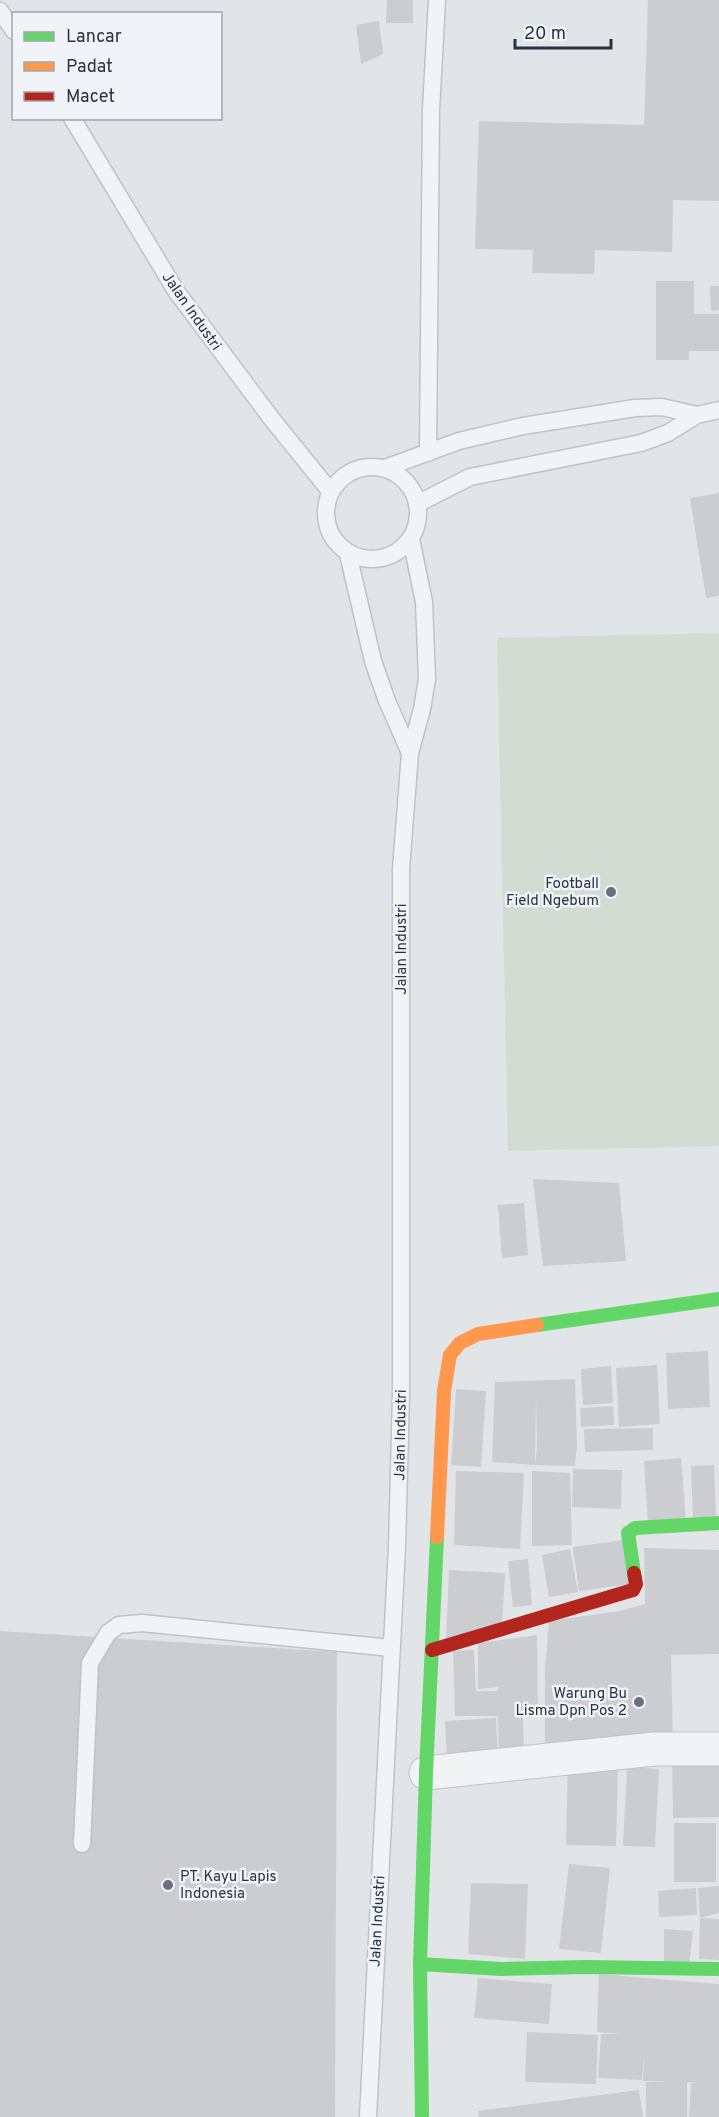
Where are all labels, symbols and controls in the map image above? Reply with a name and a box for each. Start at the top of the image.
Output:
legend [12,12,222,120]
scale bar [515,12,611,50]
text: 20 m [524,23,566,46]
text: Lancar [66,26,122,49]
text: Padat [66,56,113,79]
text: Macet [66,86,115,109]
street label: Jalan Industri [157,269,225,355]
place label: Football Field Ngebum [506,875,599,911]
marker: Football Field Ngebum [604,885,618,899]
street label: Jalan Industri [393,903,412,995]
street label: Jalan Industri [391,1389,412,1481]
place label: Warung Bu Lisma Dpn Pos 2 [515,1685,627,1721]
marker: Warung Bu Lisma Dpn Pos 2 [632,1695,646,1709]
place label: PT. Kayu Lapis Indonesia [180,1868,277,1904]
street label: Jalan Industri [367,1875,390,1967]
marker: PT. Kayu Lapis Indonesia [161,1878,175,1892]

